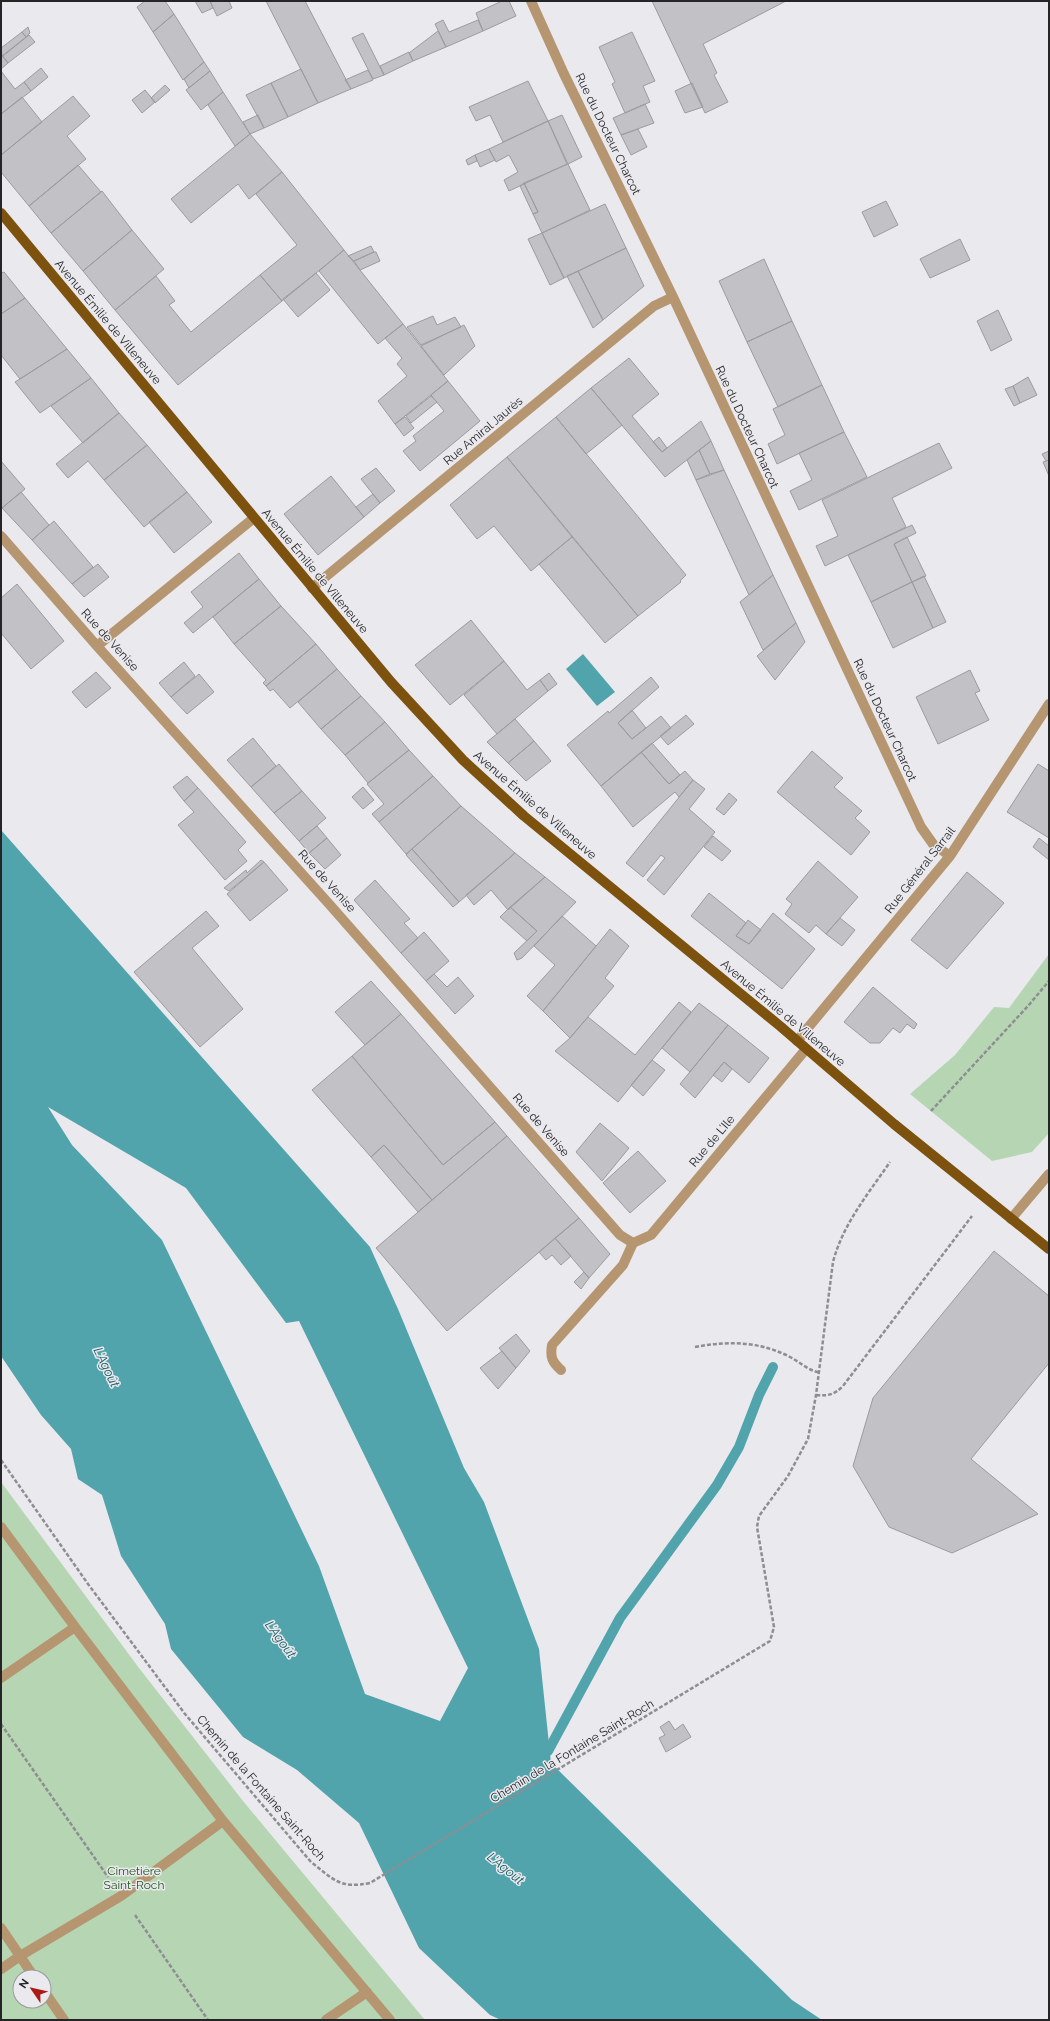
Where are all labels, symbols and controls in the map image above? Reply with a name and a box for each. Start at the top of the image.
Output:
street label: Rue du Docteur Charcot [572,71,644,197]
street label: Avenue Émilie de Villeneuve [52,257,164,387]
street label: Rue du Docteur Charcot [712,364,782,490]
street label: Rue Amiral Jaurès [441,394,526,468]
street label: Avenue Émilie de Villeneuve [259,506,371,636]
street label: Rue de Venise [78,606,142,674]
street label: Rue du Docteur Charcot [850,657,920,783]
street label: Avenue Émilie de Villeneuve [471,748,599,862]
street label: Rue Général Sarrail [882,823,959,916]
street label: Rue de Venise [295,847,359,915]
street label: Avenue Émilie de Villeneuve [718,957,848,1069]
street label: Rue de Venise [510,1091,572,1159]
street label: Rue de L’Ile [686,1112,738,1170]
water label: L'Agoût [90,1345,123,1390]
water label: L'Agoût [262,1618,300,1662]
street label: Chemin de la Fontaine Saint-Roch [488,1697,656,1805]
street label: Chemin de la Fontaine Saint-Roch [194,1712,328,1864]
water label: L'Agoût [484,1849,528,1888]
park label: Cimetière Saint-Roch [104,1864,164,1892]
north arrow [12,1969,52,2009]
text: N [16,1977,32,1991]

